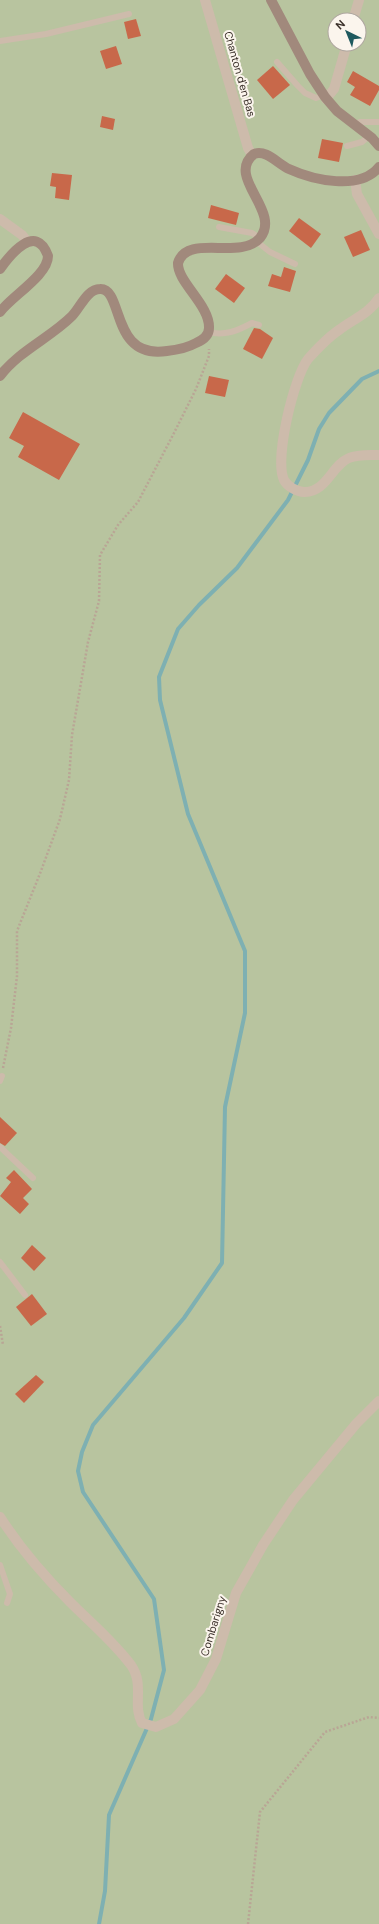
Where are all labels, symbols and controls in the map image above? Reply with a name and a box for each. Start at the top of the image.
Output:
north arrow [327,12,367,52]
text: N [332,17,348,33]
street label: Chanton d'en Bas [221,30,259,118]
street label: Combarigny [197,1594,229,1658]

